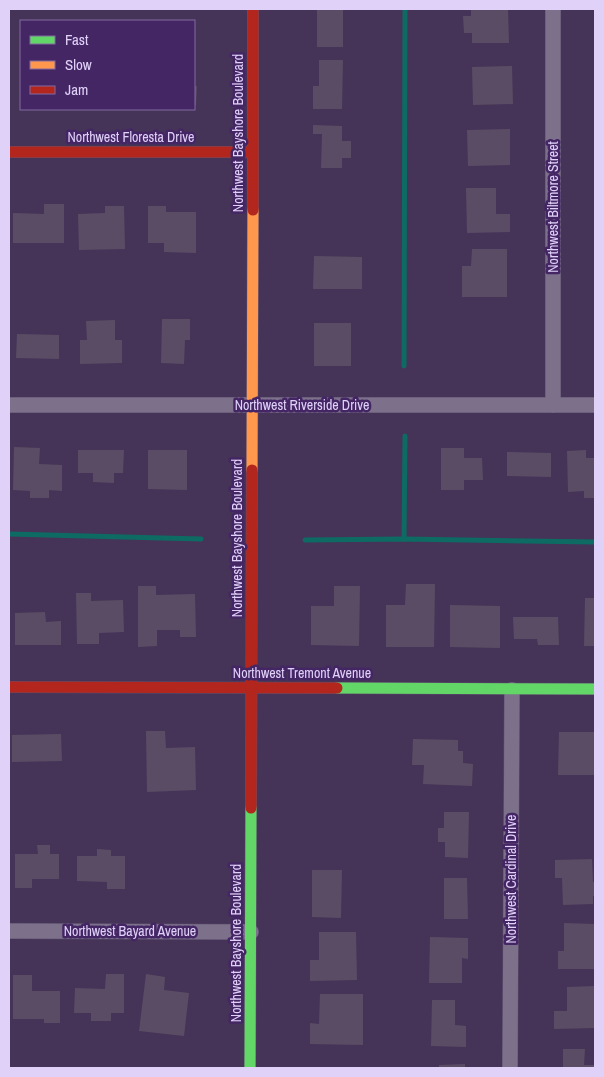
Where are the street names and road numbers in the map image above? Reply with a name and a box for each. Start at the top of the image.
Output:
street label: Northwest Bayshore Boulevard [229,54,247,212]
street label: Northwest Floresta Drive [68,128,194,146]
street label: Northwest Biltmore Street [544,141,562,273]
street label: Northwest Riverside Drive [235,396,369,414]
street label: Northwest Bayshore Boulevard [228,459,246,617]
street label: Northwest Tremont Avenue [233,664,371,682]
street label: Northwest Cardinal Drive [502,815,520,943]
street label: Northwest Bayshore Boulevard [227,864,245,1022]
street label: Northwest Bayard Avenue [64,922,196,940]

